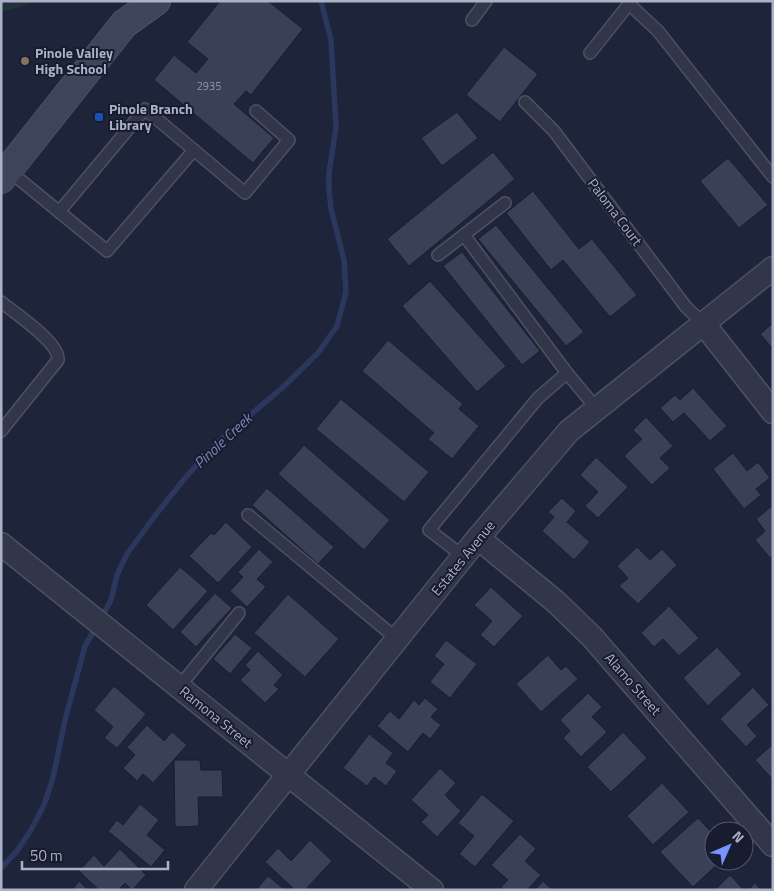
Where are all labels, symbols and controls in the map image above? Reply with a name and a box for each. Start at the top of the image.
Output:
place label: Pinole Valley High School [35,42,113,79]
marker: Pinole Valley High School [19,55,31,67]
house number: 2935 [197,78,221,94]
place label: Pinole Branch Library [109,98,193,135]
marker: Pinole Branch Library [93,111,105,123]
street label: Paloma Court [583,174,648,250]
water label: Pinole Creek [188,406,259,474]
street label: Estates Avenue [426,516,500,600]
street label: Alamo Street [600,648,667,720]
street label: Ramona Street [175,681,257,753]
north arrow [704,821,754,871]
text: N [728,826,749,847]
scale bar [22,838,169,870]
text: 50 m [30,844,63,867]

